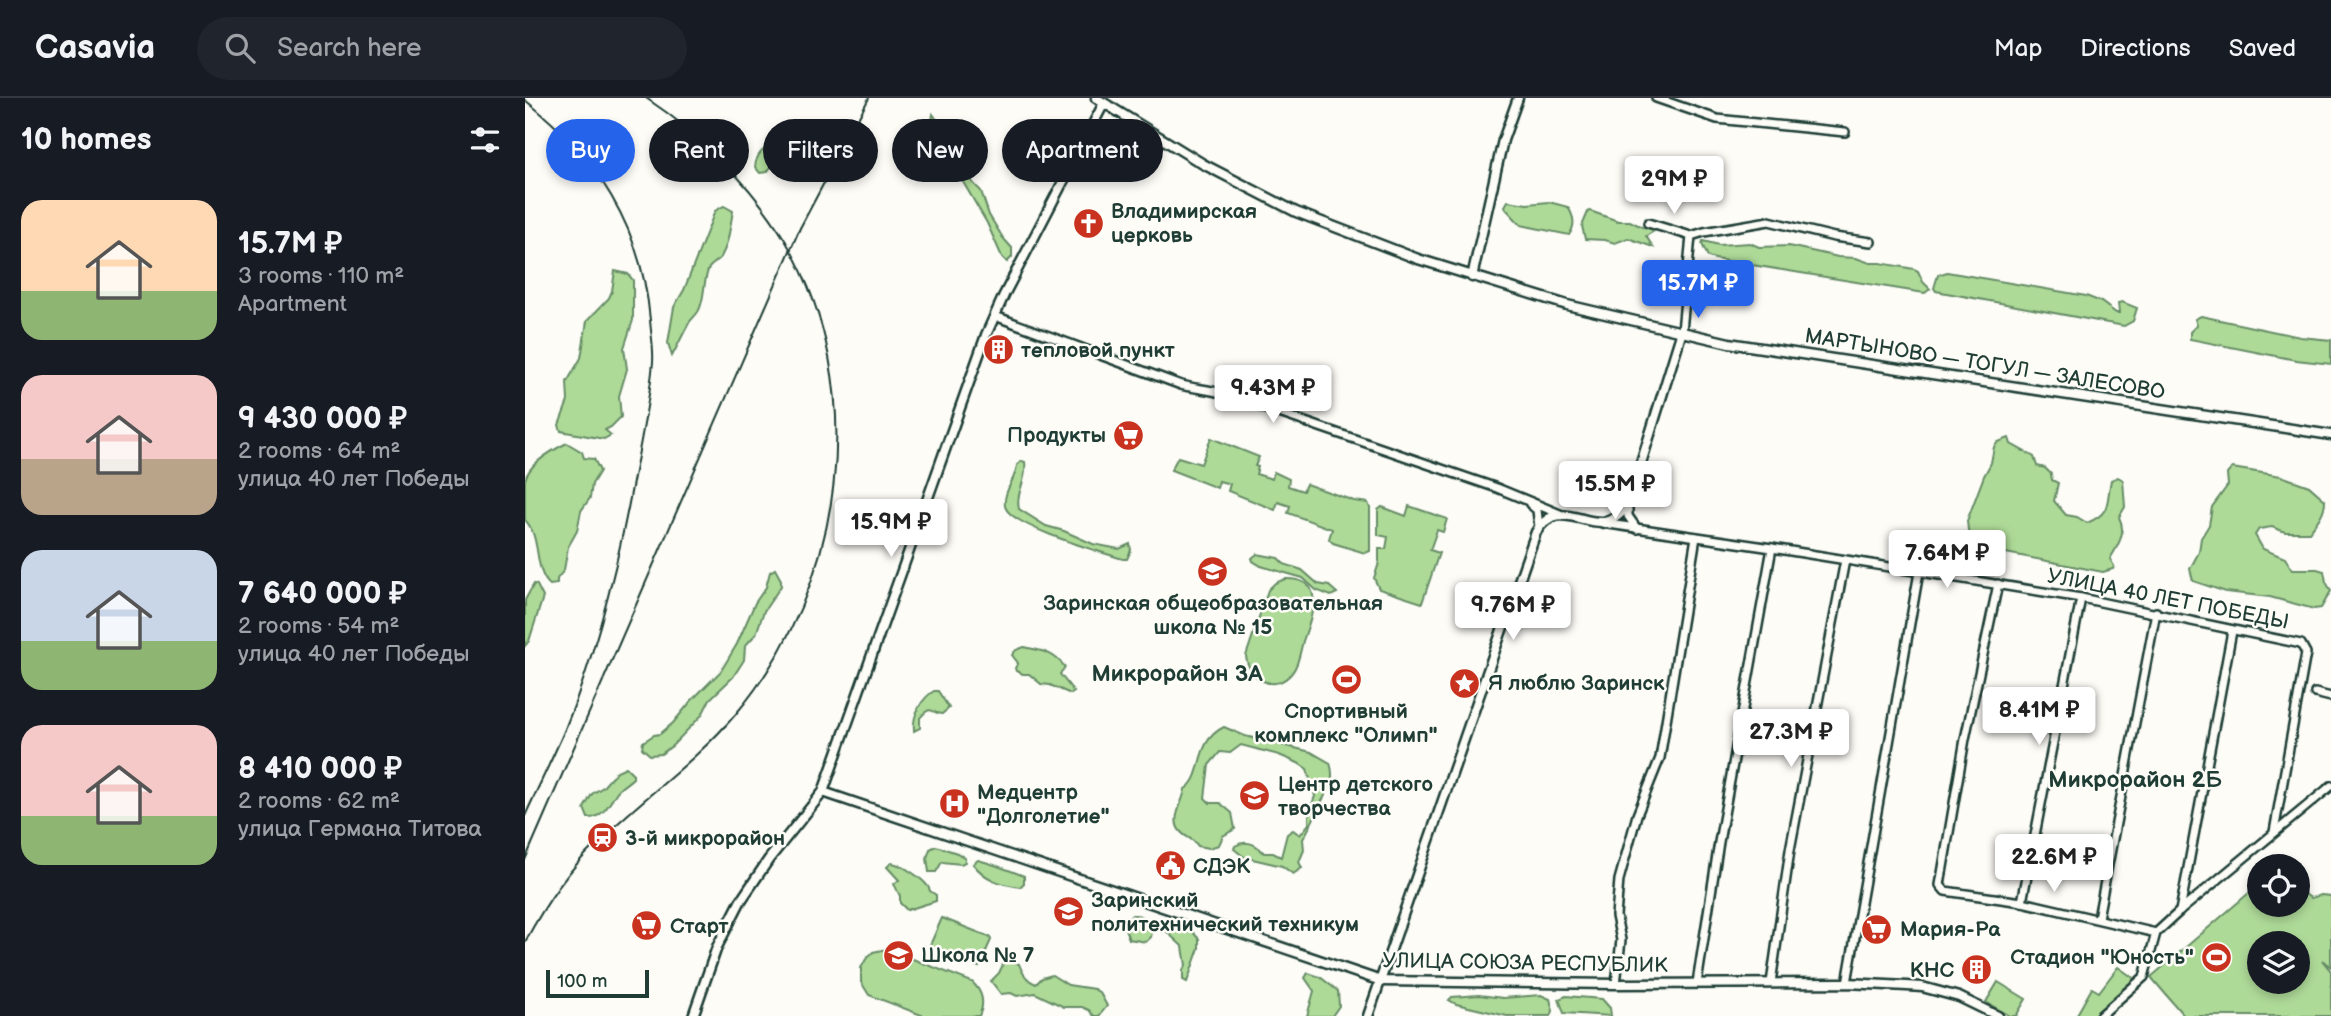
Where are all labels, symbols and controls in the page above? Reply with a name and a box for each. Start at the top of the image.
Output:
search box [197,17,687,80]
text: Casavia [35,28,155,68]
icon: search [221,29,259,67]
text: Search here [277,33,421,64]
text: Map [1994,34,2042,63]
text: Directions [2080,34,2191,63]
text: Saved [2229,34,2296,63]
chip: Buy [546,119,635,182]
chip: Rent [649,119,749,182]
chip: Filters [763,119,878,182]
chip: New [892,119,988,182]
chip: Apartment [1002,119,1163,182]
icon: filters [466,121,504,159]
text: 10 homes [21,122,152,158]
pin: 29M ₽ [1625,156,1723,216]
text: 29M ₽ [1641,165,1707,193]
place label: Владимирская церковь [1111,199,1257,248]
church icon: Владимирская церковь [1071,206,1105,240]
text: 15.7M ₽ [238,226,343,262]
icon: home [77,228,161,312]
pin: 15.7M ₽ [1633,260,1763,320]
text: 3 rooms · 110 m² [238,262,404,290]
text: 15.7M ₽ [1658,269,1738,297]
text: Apartment [238,290,347,318]
street label: МАРТЫНОВО — ТОГУЛ — ЗАЛЕСОВО [1803,323,2167,405]
building icon: тепловой пункт [981,333,1015,367]
place label: тепловой пункт [1021,338,1175,363]
pin: 9.43M ₽ [1208,366,1338,425]
text: 9.43M ₽ [1231,374,1315,402]
text: 9 430 000 ₽ [238,401,407,437]
icon: home [77,403,161,487]
supermarket icon: Продукты [1112,418,1146,452]
place label: Продукты [1007,423,1106,448]
text: 2 rooms · 64 m² [238,437,400,465]
pin: 15.5M ₽ [1550,462,1680,521]
text: улица 40 лет Победы [238,465,470,493]
text: 15.5M ₽ [1575,470,1655,498]
pin: 15.9M ₽ [826,500,956,559]
text: 15.9M ₽ [851,508,931,536]
pin: 7.64M ₽ [1882,531,2012,590]
text: 7.64M ₽ [1905,539,1989,567]
school or university icon: Заринская общеобразовательная школа № 15 [1196,554,1230,588]
street label: УЛИЦА 40 ЛЕТ ПОБЕДЫ [2045,563,2291,635]
text: 7 640 000 ₽ [238,576,407,612]
icon: home [77,578,161,662]
pin: 9.76M ₽ [1448,582,1578,642]
place label: Заринская общеобразовательная школа № 15 [1043,591,1383,640]
text: 9.76M ₽ [1471,591,1555,619]
text: 2 rooms · 54 m² [238,612,400,640]
text: улица 40 лет Победы [238,640,470,668]
district label: Микрорайон 3А [1091,660,1263,688]
sports icon: Спортивный комплекс "Олимп" [1329,662,1363,696]
place icon: Я люблю Заринск [1448,666,1482,700]
place label: Я люблю Заринск [1488,671,1665,696]
pin: 8.41M ₽ [1974,688,2104,747]
text: 8.41M ₽ [1998,696,2080,724]
place label: Спортивный комплекс "Олимп" [1254,699,1438,748]
pin: 27.3M ₽ [1726,710,1856,769]
text: 27.3M ₽ [1749,718,1833,746]
text: 8 410 000 ₽ [238,751,402,787]
icon: home [77,753,161,837]
district label: Микрорайон 2Б [2048,766,2222,794]
place label: Центр детского творчества [1278,772,1433,821]
school or university icon: Центр детского творчества [1238,779,1272,813]
place label: Медцентр "Долголетие" [977,780,1110,829]
text: 2 rooms · 62 m² [238,787,400,815]
hospital icon: Медцентр "Долголетие" [937,787,971,821]
text: улица Германа Титова [238,815,482,843]
station icon: 3-й микрорайон [585,821,619,855]
place label: 3-й микрорайон [625,826,785,851]
pin: 22.6M ₽ [1989,834,2119,894]
text: 22.6M ₽ [2011,843,2097,871]
public building icon: СДЭК [1153,849,1187,883]
place label: СДЭК [1193,854,1251,879]
map controls [2247,854,2310,994]
button: locate [2247,854,2310,917]
place label: Заринский политехнический техникум [1091,888,1359,937]
school or university icon: Заринский политехнический техникум [1051,895,1085,929]
supermarket icon: Старт [630,909,664,943]
supermarket icon: Мария-Ра [1860,912,1894,946]
place label: Старт [670,914,729,939]
place label: Мария-Ра [1900,917,2001,942]
button: layers [2247,931,2310,994]
school or university icon: Школа № 7 [881,938,915,972]
sports icon: Стадион "Юность" [2200,940,2234,974]
place label: Школа № 7 [921,943,1035,968]
place label: Стадион "Юность" [2010,945,2194,970]
street label: УЛИЦА СОЮЗА РЕСПУБЛИК [1382,948,1668,978]
building icon: КНС [1960,953,1994,987]
place label: КНС [1910,958,1954,983]
scale bar [546,967,649,999]
text: 100 m [557,970,608,993]

